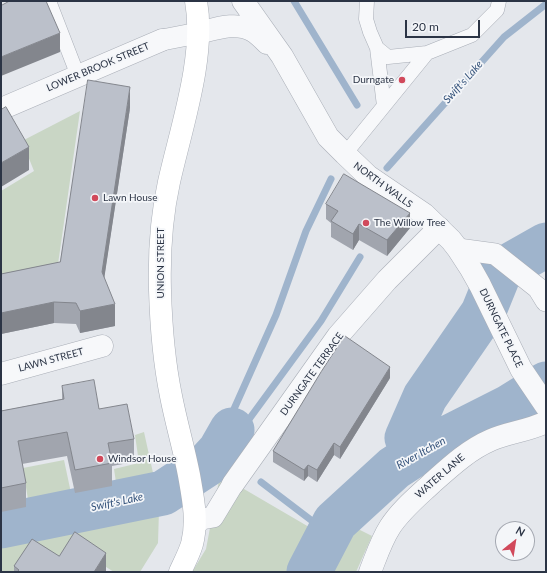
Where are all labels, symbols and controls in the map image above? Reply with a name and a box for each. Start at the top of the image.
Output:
scale bar [407,12,482,38]
text: 20 m [412,19,439,34]
street label: LOWER BROOK STREET [45,40,151,94]
water label: Swift's Lake [440,58,486,106]
place label: Durngate [353,74,394,86]
marker: Durngate [397,75,407,85]
street label: NORTH WALLS [351,160,415,210]
place label: Lawn House [103,192,157,204]
marker: Lawn House [90,193,100,203]
place label: The Willow Tree [374,217,445,229]
marker: The Willow Tree [361,218,371,228]
street label: UNION STREET [155,227,167,299]
street label: DURNGATE PLACE [477,286,525,370]
street label: DURNGATE TERRACE [278,330,346,418]
street label: LAWN STREET [17,346,85,374]
water label: River Itchen [394,434,448,472]
street label: WATER LANE [413,451,467,501]
place label: Windsor House [108,453,176,465]
marker: Windsor House [95,454,105,464]
water label: Swift's Lake [90,490,144,514]
north arrow [495,521,535,561]
text: N [514,523,528,539]

